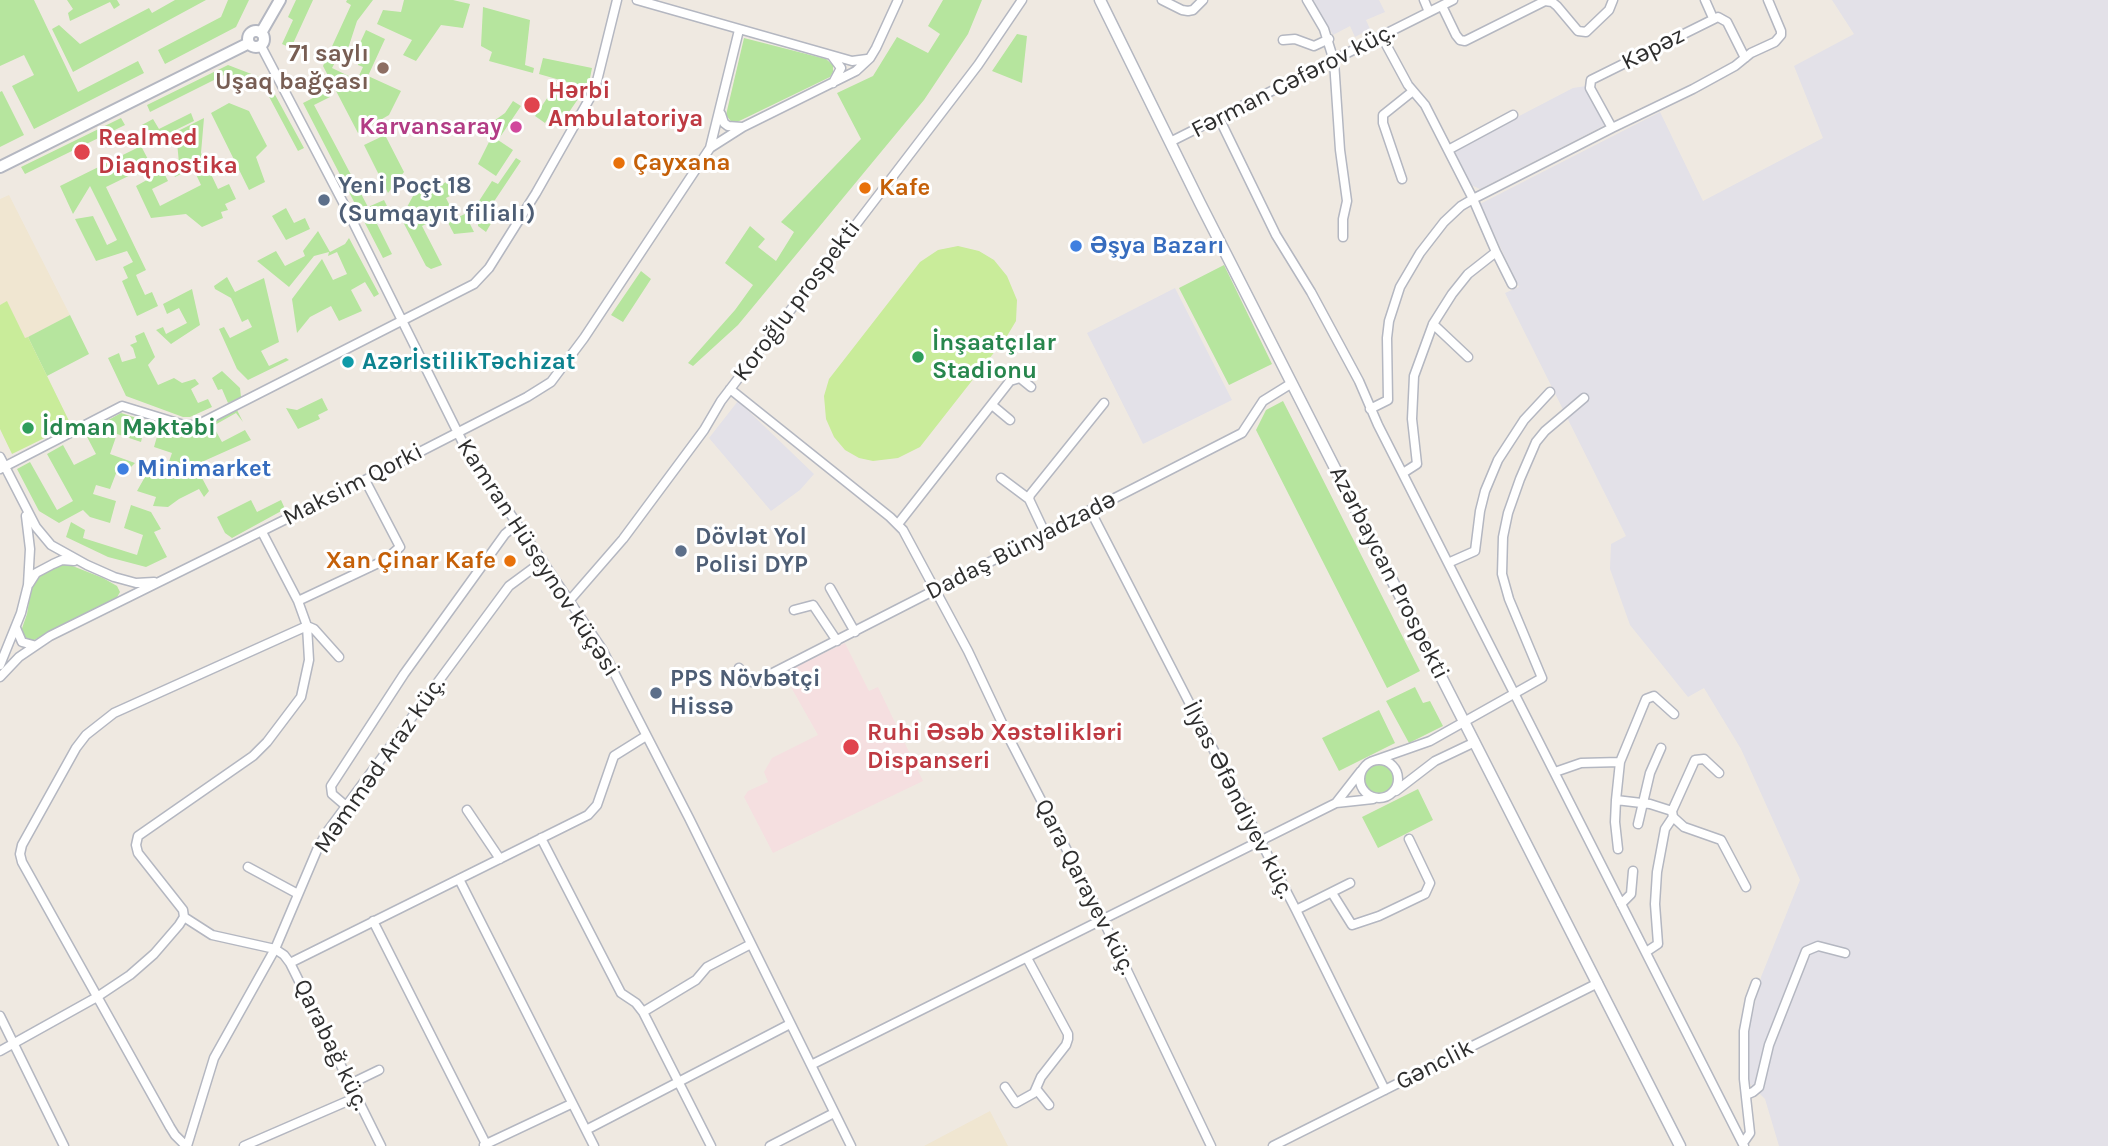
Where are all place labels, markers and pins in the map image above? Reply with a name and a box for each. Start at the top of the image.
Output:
place label: 71 saylı Uşaq bağçası [215,40,369,96]
marker: 71 saylı Uşaq bağçası [375,60,391,76]
place label: Hərbi Ambulatoriya [548,77,703,133]
marker: Hərbi Ambulatoriya [522,95,542,115]
place label: Karvansaray [359,113,502,141]
marker: Karvansaray [508,119,524,135]
place label: Realmed Diaqnostika [98,124,238,180]
marker: Realmed Diaqnostika [72,142,92,162]
place label: Çayxana [633,149,731,177]
marker: Çayxana [611,155,627,171]
place label: Yeni Poçt 18 (Sumqayıt filialı) [338,172,536,228]
place label: Kafe [879,174,930,202]
marker: Kafe [857,180,873,196]
marker: Yeni Poçt 18 (Sumqayıt filialı) [316,192,332,208]
place label: Əşya Bazarı [1090,232,1225,260]
marker: Əşya Bazarı [1068,238,1084,254]
place label: İnşaatçılar Stadionu [932,329,1056,385]
place label: AzərİstilikTəchizat [362,348,575,376]
marker: İnşaatçılar Stadionu [910,349,926,365]
marker: AzərİstilikTəchizat [340,354,356,370]
place label: İdman Məktəbi [42,414,216,442]
marker: İdman Məktəbi [20,420,36,436]
place label: Minimarket [137,455,271,483]
marker: Minimarket [115,461,131,477]
place label: Dövlət Yol Polisi DYP [695,523,808,579]
marker: Dövlət Yol Polisi DYP [673,543,689,559]
place label: Xan Çinar Kafe [326,547,496,575]
marker: Xan Çinar Kafe [502,553,518,569]
place label: PPS Növbətçi Hissə [670,665,821,721]
marker: PPS Növbətçi Hissə [648,685,664,701]
place label: Ruhi Əsəb Xəstəlikləri Dispanseri [867,719,1123,775]
marker: Ruhi Əsəb Xəstəlikləri Dispanseri [841,737,861,757]

